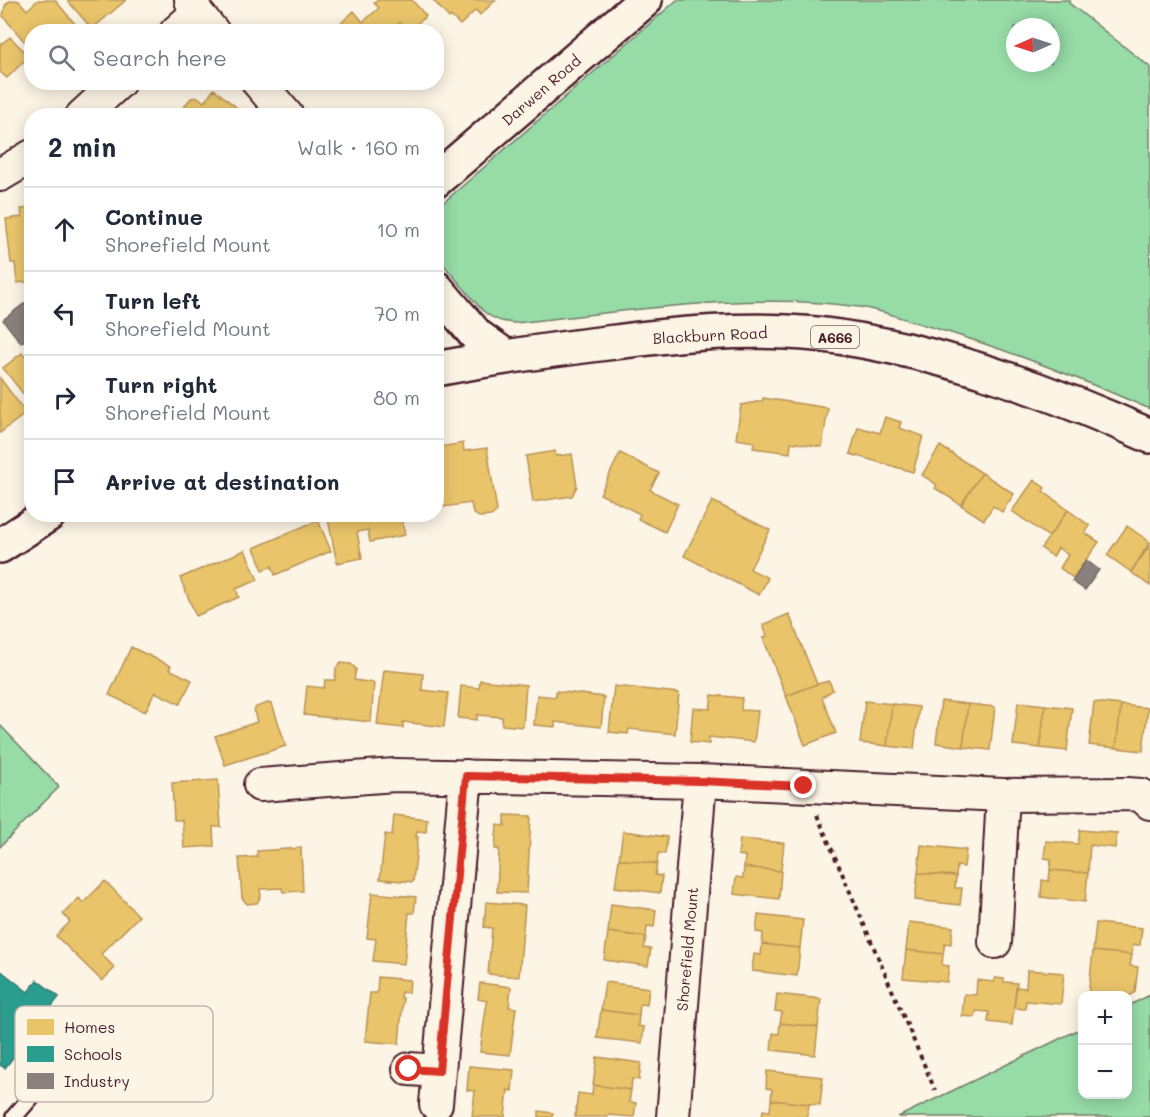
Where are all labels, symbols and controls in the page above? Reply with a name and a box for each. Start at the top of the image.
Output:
north arrow [1006,18,1060,72]
search box [24,24,444,90]
icon: search [45,41,78,74]
text: Search here [93,43,227,72]
street label: Darwen Road [497,50,585,130]
text: 2 min [48,130,116,164]
text: Walk · 160 m [297,134,420,160]
text: Continue [105,202,203,231]
icon: ahead [48,213,81,246]
text: 10 m [376,216,420,242]
text: Shorefield Mount [105,231,271,257]
text: Turn left [105,286,201,315]
icon: left [48,297,81,330]
text: 70 m [374,300,420,326]
text: Shorefield Mount [105,315,271,341]
street label: Blackburn Road [652,322,768,348]
road number: A666 [811,326,859,348]
text: Turn right [105,370,217,399]
icon: right [48,381,81,414]
text: 80 m [373,384,420,410]
text: Shorefield Mount [105,399,271,425]
icon: arrive [48,465,81,498]
text: Arrive at destination [105,467,340,496]
route end [790,772,816,798]
street label: Shorefield Mount [672,886,702,1012]
map controls [1078,991,1132,1099]
button: + [1078,991,1132,1045]
legend [15,1006,213,1102]
text: Homes [64,1016,115,1037]
text: Schools [64,1043,122,1064]
button: − [1078,1045,1132,1099]
route start [395,1055,421,1081]
text: Industry [64,1070,130,1091]

